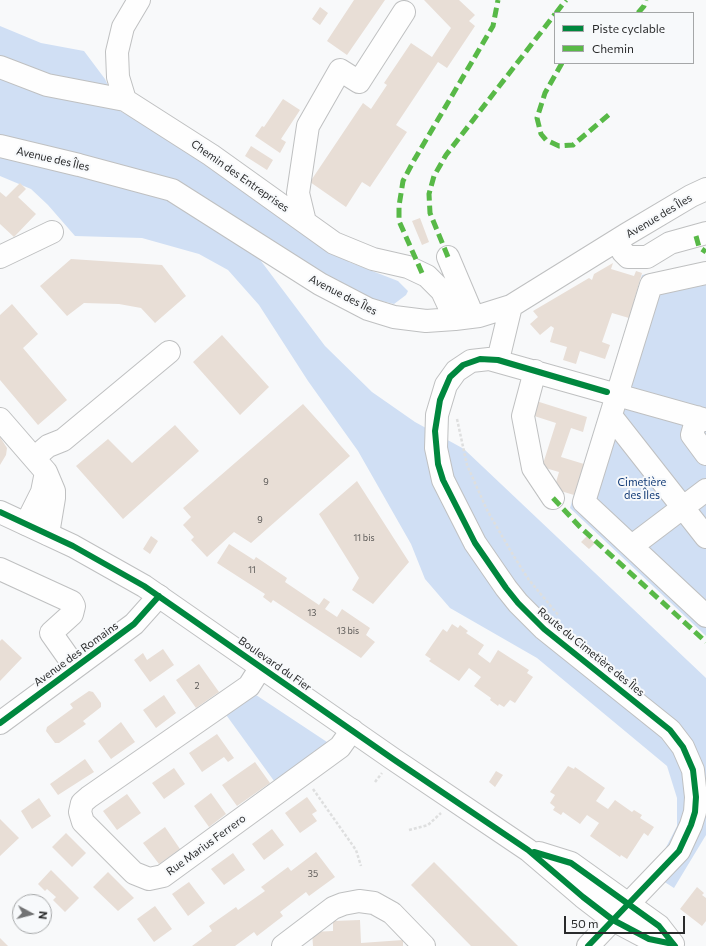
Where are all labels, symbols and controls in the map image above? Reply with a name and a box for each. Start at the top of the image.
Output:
legend [554,12,694,64]
text: Piste cyclable [592,21,665,35]
text: Chemin [592,41,634,55]
street label: Chemin des Entreprises [188,137,292,215]
street label: Avenue des Îles [15,144,91,174]
street label: Avenue des Îles [624,191,694,241]
street label: Avenue des Îles [307,272,379,318]
park label: Cimetière des Îles [618,475,666,501]
house number: 9 [263,477,269,487]
house number: 9 [257,515,263,525]
house number: 11 bis [353,533,375,543]
house number: 11 [248,565,256,575]
street label: Route du Cimetière des Îles [535,605,647,699]
house number: 13 [308,608,316,618]
street label: Avenue des Romains [31,619,121,689]
house number: 13 bis [337,626,359,636]
street label: Boulevard du Fier [236,634,314,694]
house number: 2 [195,681,199,691]
street label: Rue Marius Ferrero [164,812,248,878]
house number: 35 [308,869,318,879]
north arrow [12,894,52,934]
scale bar [566,908,687,934]
text: N [36,910,50,920]
text: 50 m [571,916,599,930]

